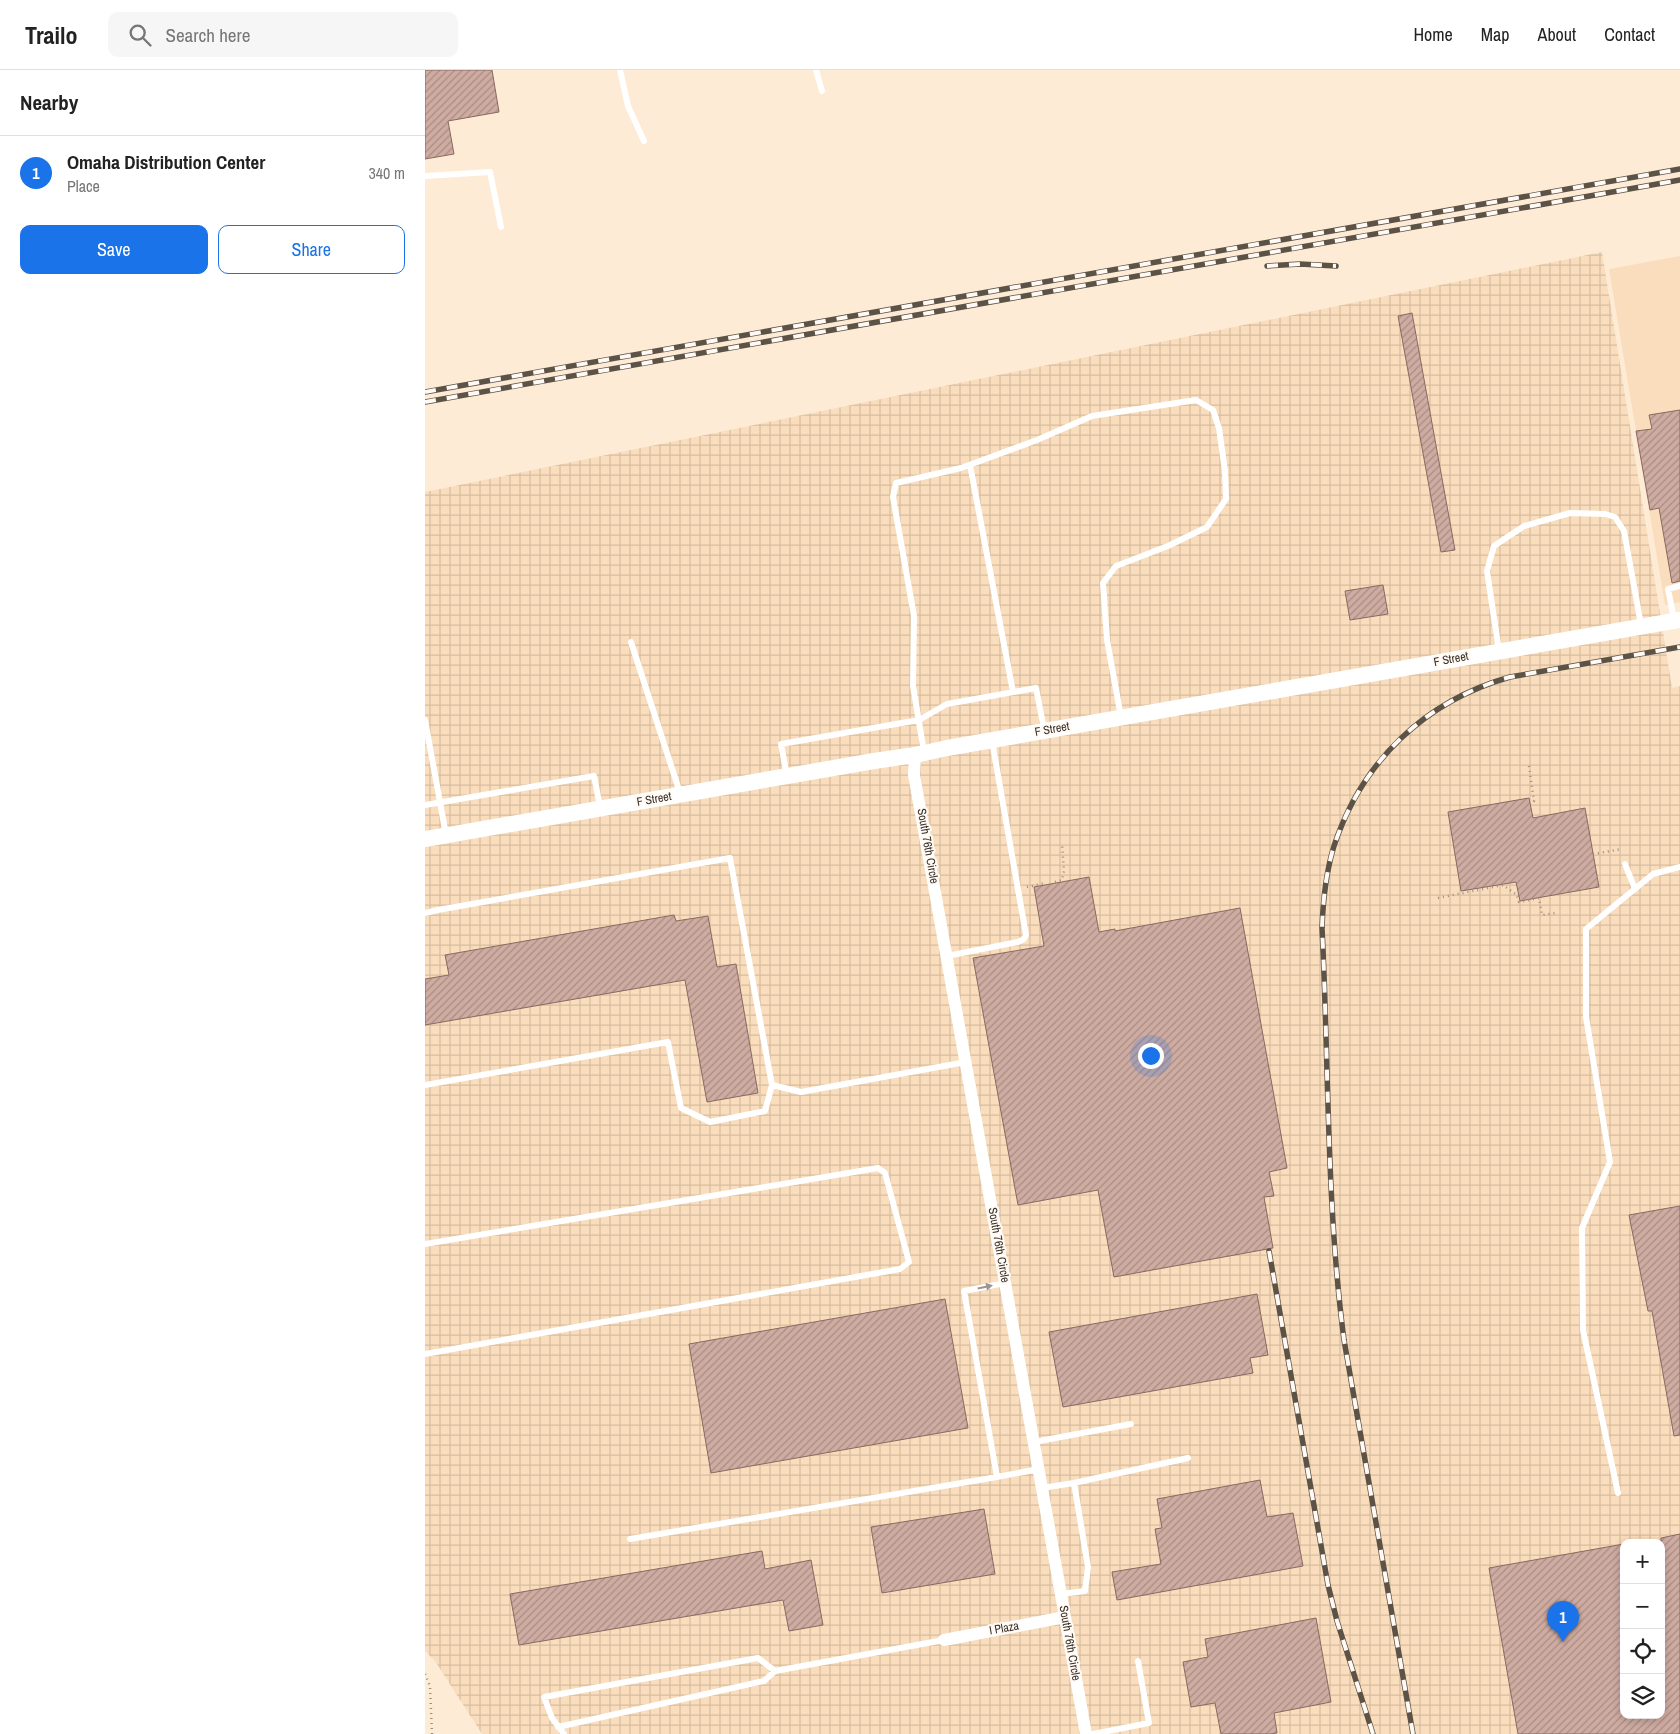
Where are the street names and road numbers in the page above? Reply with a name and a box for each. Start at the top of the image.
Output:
street label: F Street [1432,648,1470,670]
street label: F Street [1033,718,1071,740]
street label: F Street [635,788,673,810]
street label: South 76th Circle [914,807,942,885]
street label: South 76th Circle [985,1206,1013,1284]
street label: South 76th Circle [1056,1604,1084,1682]
street label: I Plaza [988,1617,1021,1638]

